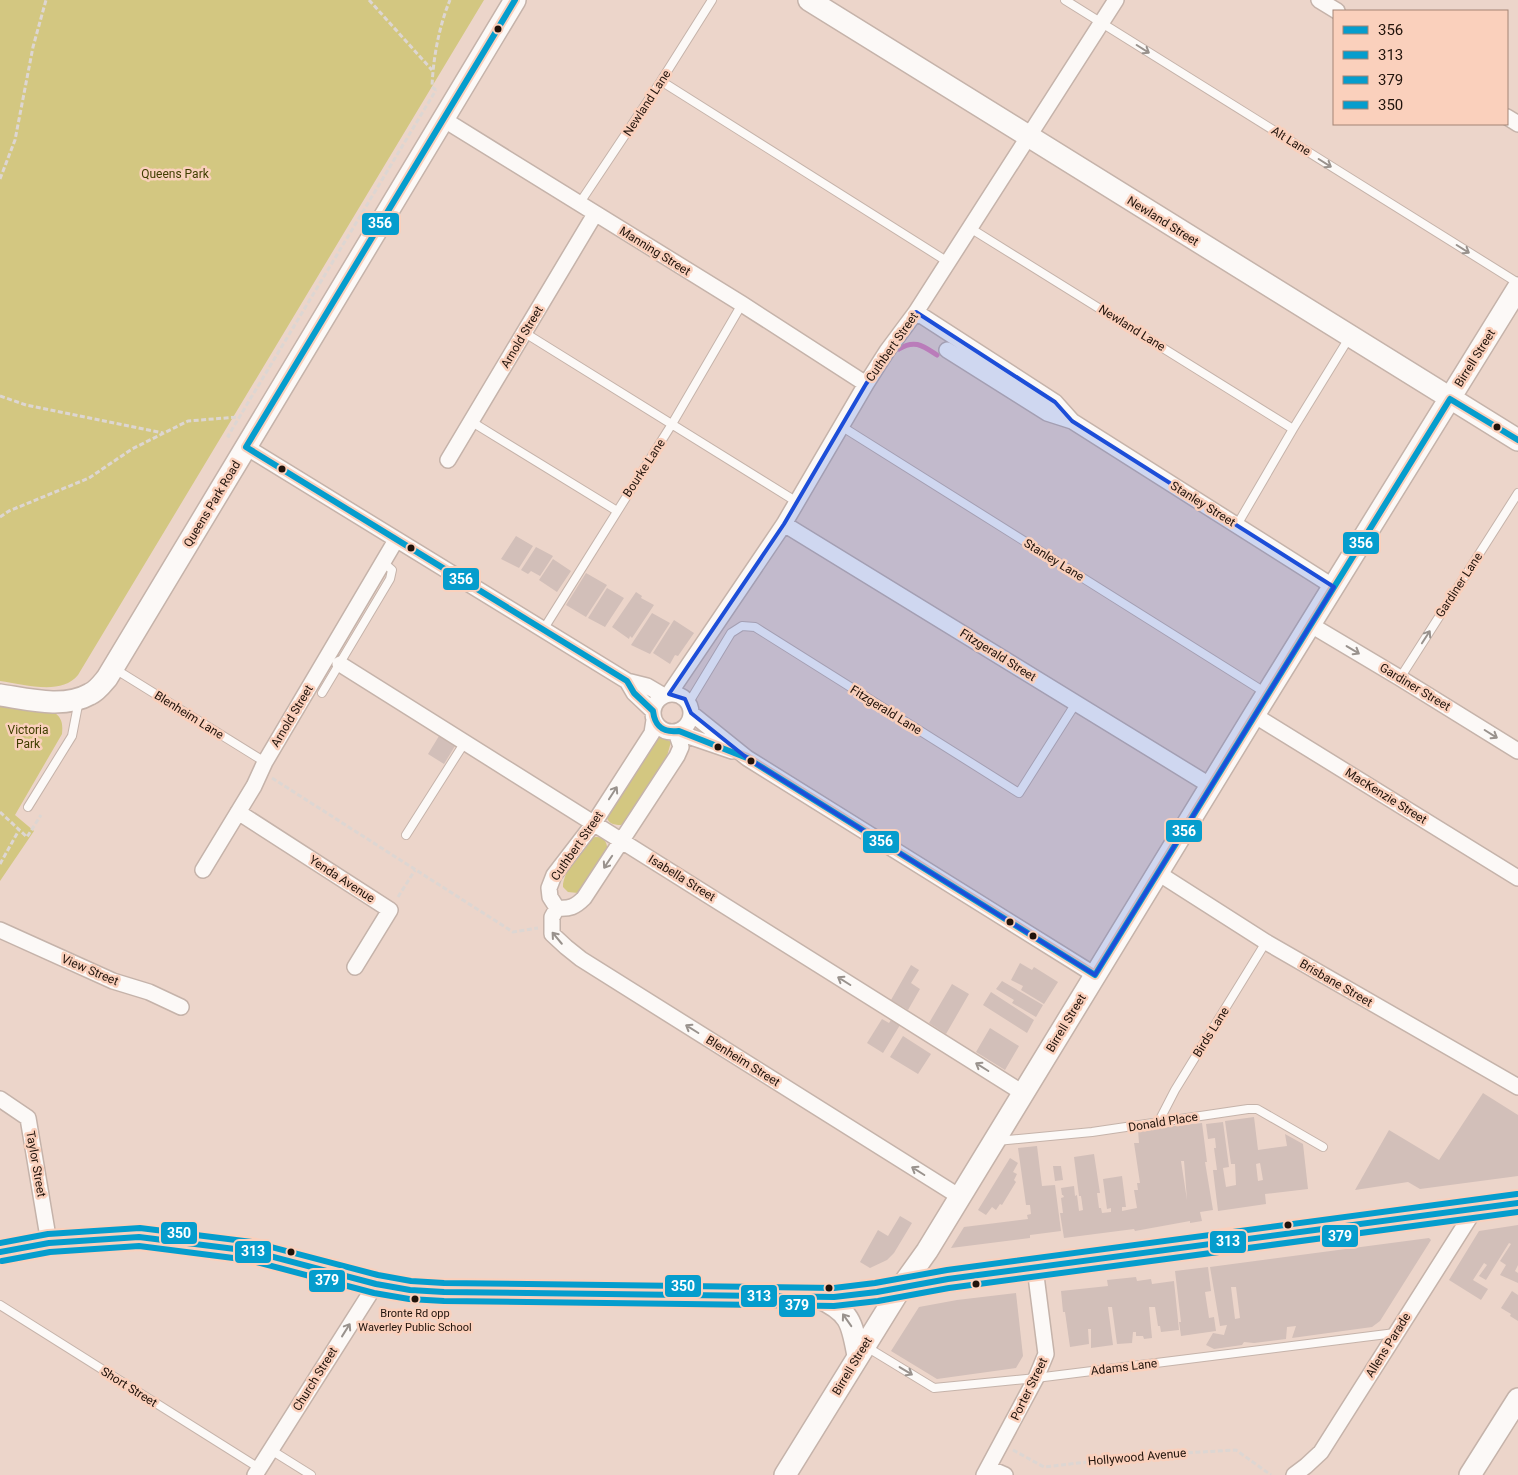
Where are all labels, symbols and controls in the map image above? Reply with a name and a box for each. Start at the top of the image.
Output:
legend [1333,10,1508,125]
text: 356 [1378,21,1403,39]
unlabelled marker [493,24,503,34]
one-way arrow [1136,44,1150,54]
text: 313 [1378,46,1403,64]
street label: Newland Lane [621,67,673,139]
text: 379 [1378,71,1403,89]
text: 350 [1378,96,1403,114]
street label: Alt Lane [1269,124,1313,158]
one-way arrow [1318,158,1332,168]
park label: Queens Park [141,167,210,181]
street label: Newland Street [1125,193,1201,249]
line badge: 356 [361,212,400,236]
text: 356 [368,215,392,231]
street label: Manning Street [617,224,693,278]
one-way arrow [1456,244,1470,254]
street label: Newland Lane [1096,302,1168,354]
street label: Arnold Street [498,303,546,370]
street label: Cuthbert Street [863,310,921,384]
street label: Birrell Street [1452,327,1498,389]
unlabelled marker [1492,422,1502,432]
street label: Bourke Lane [620,436,668,500]
street label: Queens Park Road [181,458,243,550]
unlabelled marker [277,464,287,474]
street label: Stanley Street [1168,479,1238,530]
line badge: 356 [1342,531,1380,555]
text: 356 [1349,535,1373,551]
street label: Stanley Lane [1021,536,1087,584]
unlabelled marker [406,543,416,553]
street label: Gardiner Lane [1433,550,1485,620]
line badge: 356 [442,567,480,591]
text: 356 [449,571,473,587]
street label: Fitzgerald Street [957,626,1039,684]
one-way arrow [1422,630,1432,644]
one-way arrow [1345,645,1359,655]
street label: Gardiner Street [1377,660,1453,714]
street label: Arnold Street [268,682,316,749]
street label: Fitzgerald Lane [848,682,924,738]
street label: Blenheim Lane [152,688,226,742]
park label: Victoria Park [7,723,49,751]
one-way arrow [1484,730,1498,740]
unlabelled marker [713,742,723,752]
unlabelled marker [746,756,756,766]
street label: MacKenzie Street [1343,765,1429,827]
one-way arrow [608,787,618,801]
street label: Cuthbert Street [548,809,606,883]
line badge: 356 [1165,819,1203,843]
text: 356 [1172,823,1196,839]
line badge: 356 [862,830,900,854]
text: 356 [869,833,893,849]
street label: Isabella Street [646,852,718,904]
street label: Yenda Avenue [307,853,377,905]
one-way arrow [603,855,613,869]
unlabelled marker [1005,917,1015,927]
unlabelled marker [1028,931,1038,941]
one-way arrow [552,932,563,945]
street label: View Street [59,952,121,988]
street label: Brisbane Street [1297,957,1375,1009]
one-way arrow [838,975,852,985]
street label: Birrell Street [1043,991,1089,1055]
street label: Birds Lane [1190,1004,1232,1060]
one-way arrow [685,1023,699,1033]
street label: Blenheim Street [703,1033,783,1089]
one-way arrow [975,1062,989,1072]
street label: Donald Place [1127,1110,1199,1134]
street label: Taylor Street [23,1130,49,1198]
one-way arrow [911,1166,925,1176]
unlabelled marker [1283,1220,1293,1230]
line badge: 350 [160,1221,198,1245]
line badge: 379 [1321,1224,1359,1248]
text: 350 [167,1225,191,1241]
text: 379 [1328,1228,1352,1244]
line badge: 313 [1209,1230,1247,1254]
text: 313 [1216,1233,1240,1249]
line badge: 313 [234,1240,272,1264]
text: 313 [241,1243,265,1259]
unlabelled marker [286,1247,296,1257]
line badge: 379 [308,1269,346,1293]
text: 379 [315,1272,339,1288]
line badge: 350 [664,1274,702,1298]
text: 350 [671,1278,695,1294]
unlabelled marker [971,1279,981,1289]
unlabelled marker [824,1283,834,1293]
line badge: 313 [740,1284,778,1308]
text: 313 [747,1288,771,1304]
marker: Bronte Rd opp Waverley Public School [410,1294,420,1304]
line badge: 379 [778,1294,816,1318]
text: 379 [785,1297,809,1313]
place label: Bronte Rd opp Waverley Public School [358,1307,472,1334]
street label: Allens Parade [1363,1310,1413,1380]
one-way arrow [842,1313,852,1327]
one-way arrow [342,1324,352,1338]
street label: Birrell Street [829,1334,875,1398]
street label: Church Street [290,1344,340,1413]
street label: Porter Street [1008,1355,1050,1422]
street label: Adams Lane [1090,1356,1158,1378]
street label: Short Street [98,1364,160,1410]
one-way arrow [899,1367,913,1377]
street label: Hollywood Avenue [1087,1446,1187,1468]

